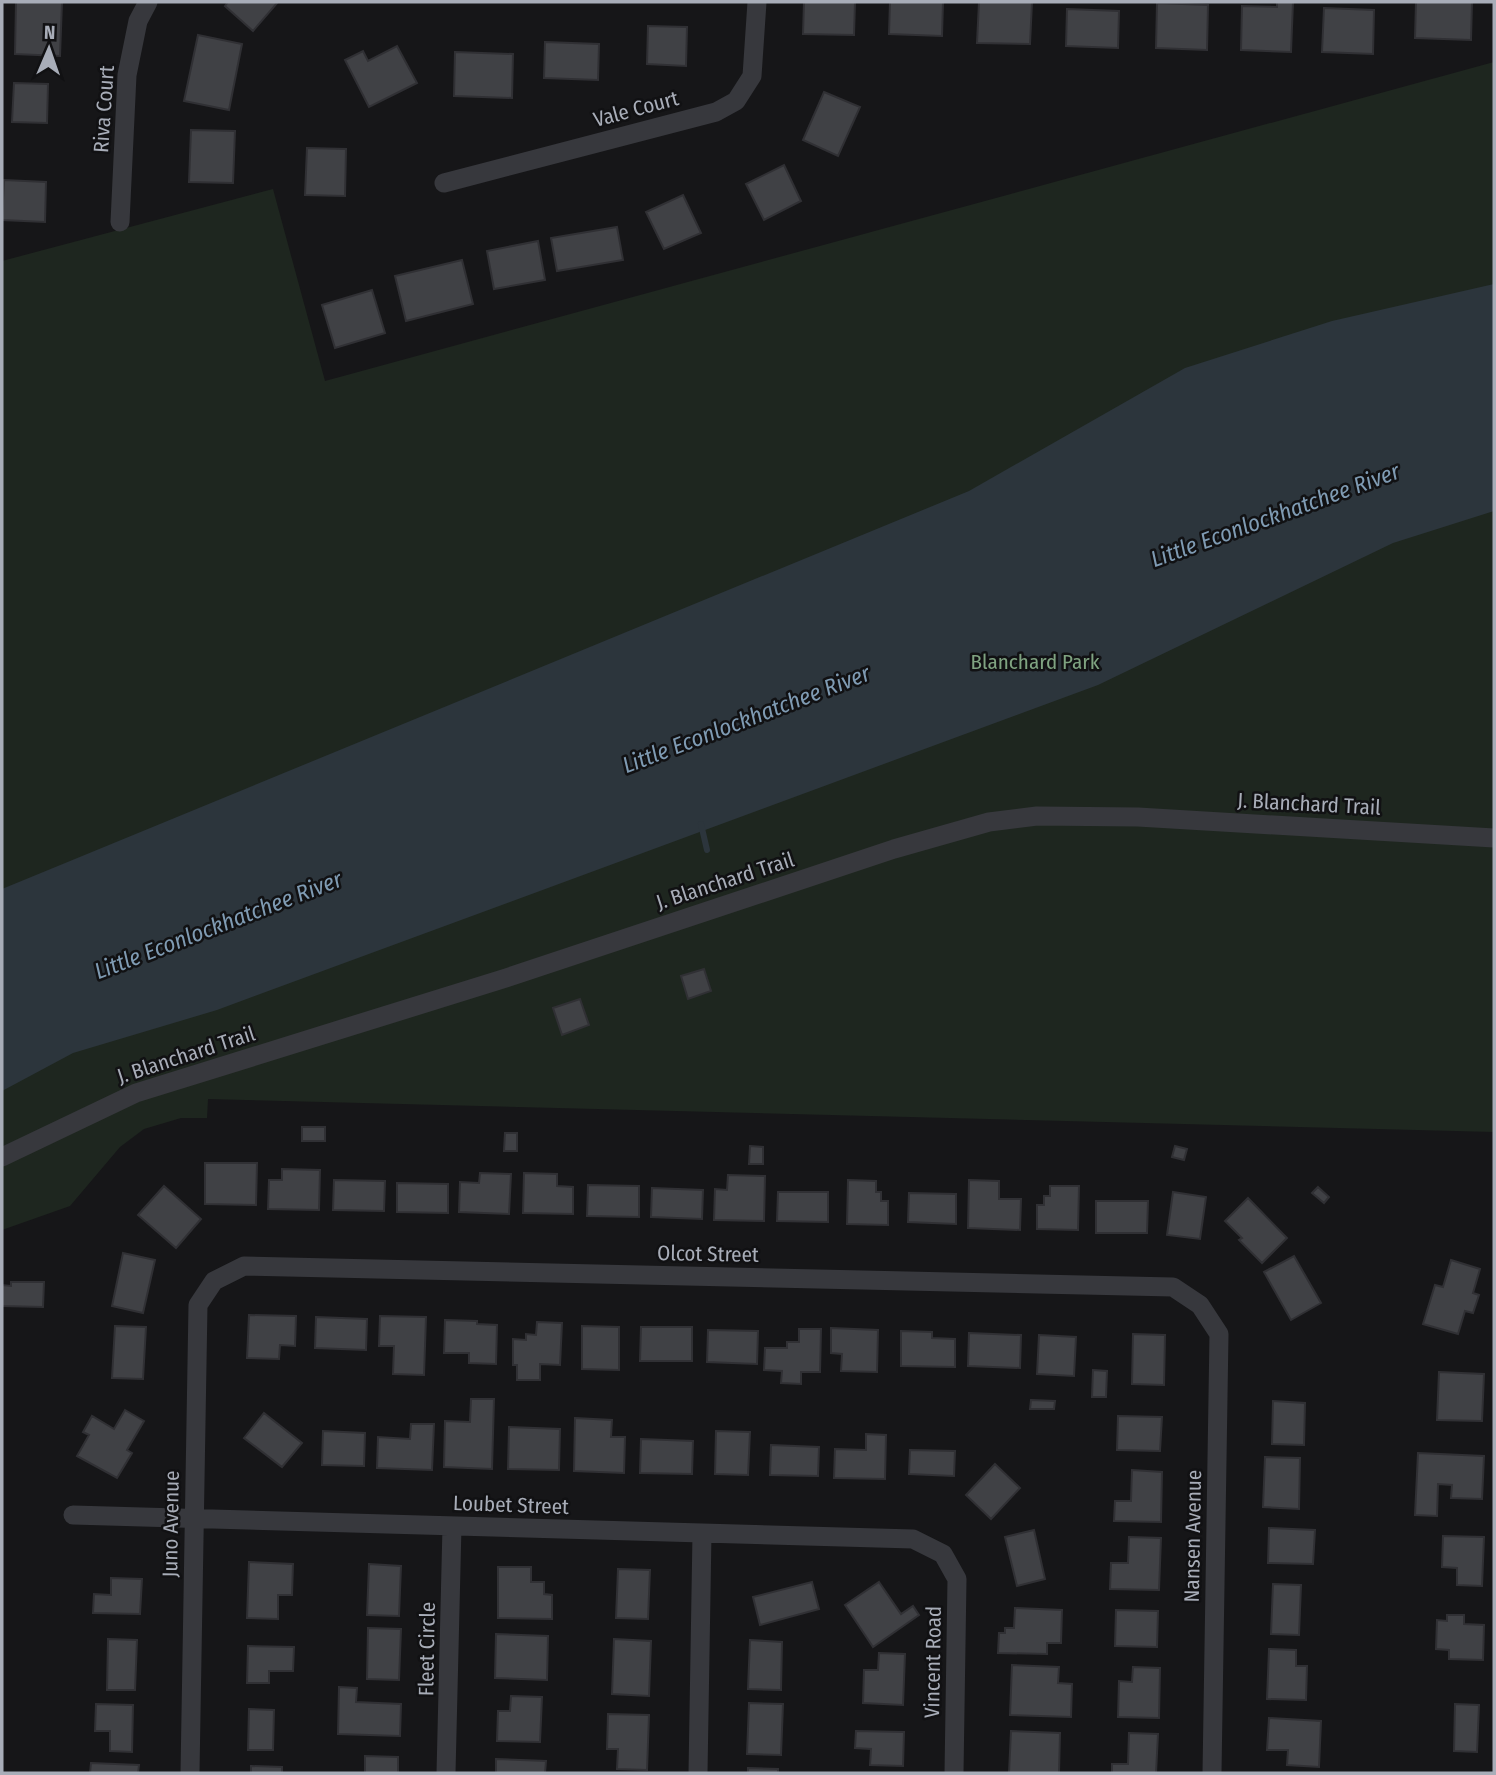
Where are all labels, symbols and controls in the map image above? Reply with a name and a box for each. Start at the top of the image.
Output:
north arrow [14,14,84,84]
text: N [43,21,56,44]
street label: Riva Court [88,64,120,154]
street label: Vale Court [591,85,682,133]
water label: Little Econlockhatchee River [1147,457,1404,573]
park label: Blanchard Park [971,649,1100,675]
water label: Little Econlockhatchee River [618,658,875,779]
street label: J. Blanchard Trail [1237,787,1382,821]
street label: J. Blanchard Trail [653,846,798,916]
water label: Little Econlockhatchee River [90,864,347,985]
street label: J. Blanchard Trail [114,1020,259,1090]
street label: Olcot Street [657,1240,759,1268]
street label: Juno Avenue [157,1470,185,1578]
street label: Nansen Avenue [1179,1470,1207,1602]
street label: Loubet Street [453,1490,569,1520]
street label: Fleet Circle [413,1602,441,1696]
street label: Vincent Road [919,1606,947,1718]

